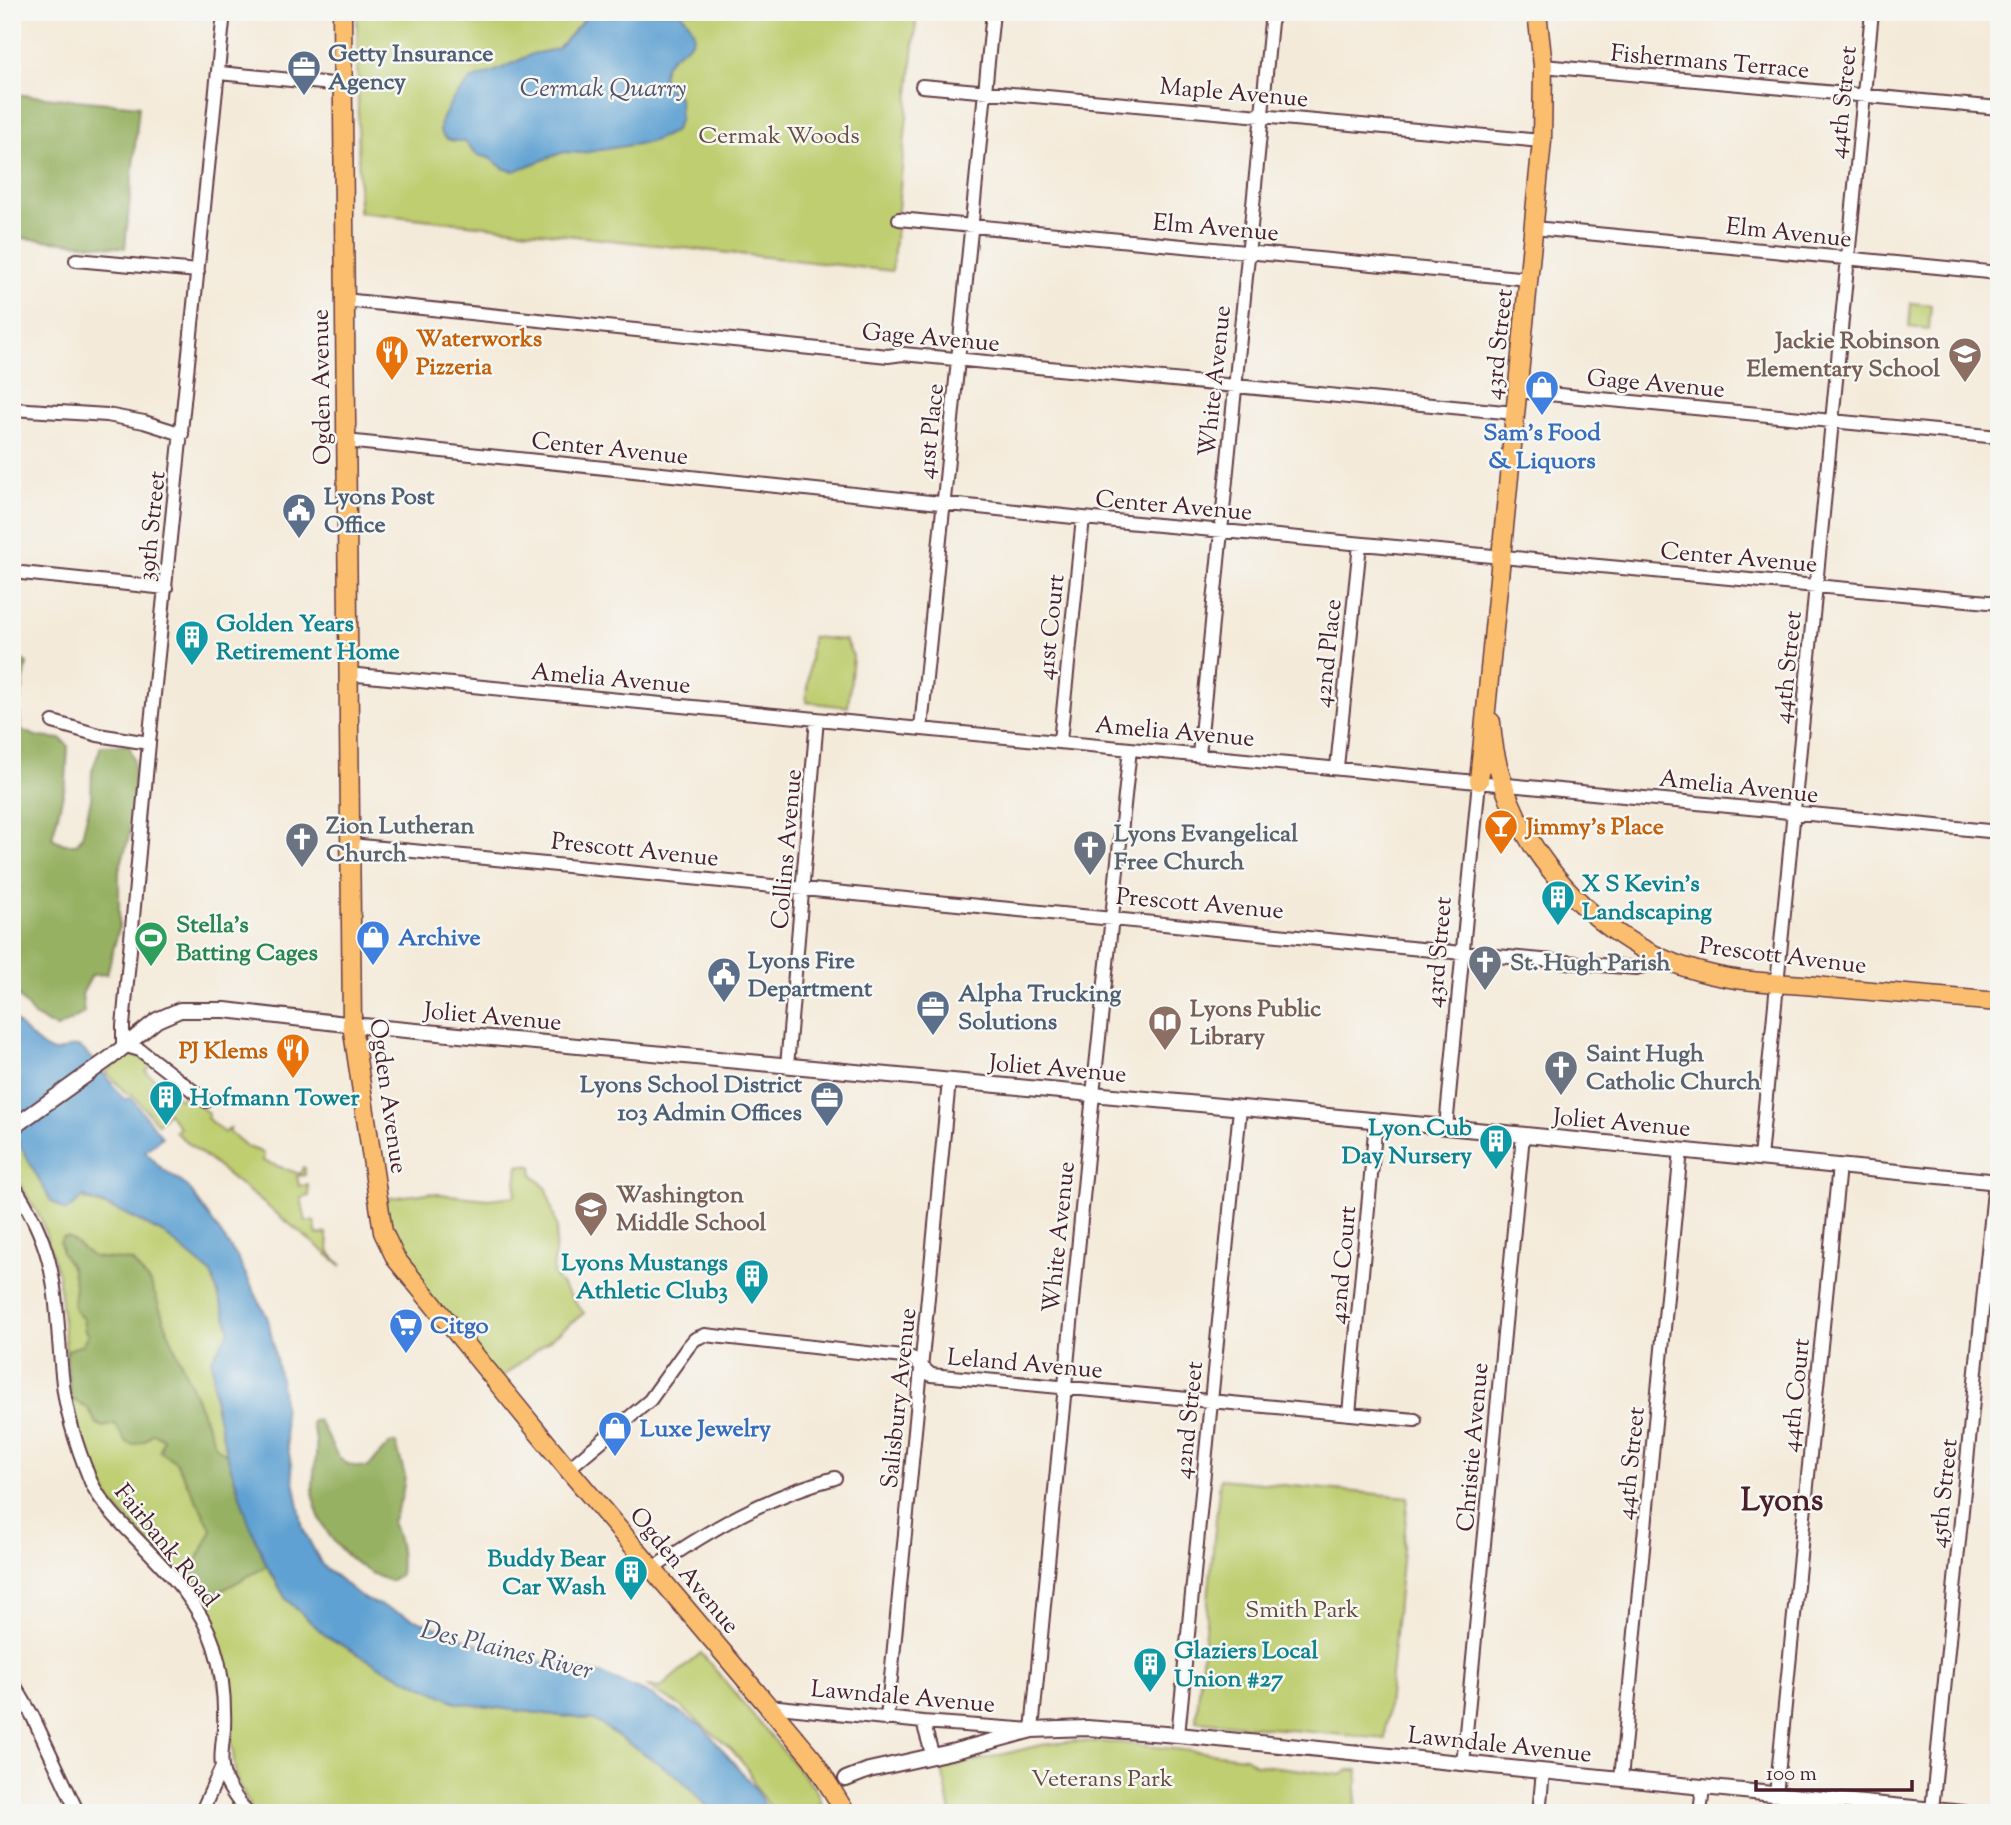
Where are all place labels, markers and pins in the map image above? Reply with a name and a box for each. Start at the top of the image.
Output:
place label: Getty Insurance Agency [328,38,494,100]
office icon: Getty Insurance Agency [285,48,323,97]
place label: Waterworks Pizzeria [416,323,542,385]
place label: Jackie Robinson Elementary School [1746,325,1941,387]
restaurant icon: Waterworks Pizzeria [373,333,411,382]
school or university icon: Jackie Robinson Elementary School [1946,335,1984,384]
shop icon: Sam's Food & Liquors [1523,368,1561,417]
place label: Sam's Food & Liquors [1483,417,1601,479]
place label: Lyons Post Office [324,481,435,543]
public building icon: Lyons Post Office [280,491,318,540]
place label: Golden Years Retirement Home [216,608,400,670]
building icon: Golden Years Retirement Home [173,618,211,667]
bar icon: Jimmy's Place [1482,807,1520,856]
place label: Zion Lutheran Church [326,810,475,872]
place label: Jimmy's Place [1524,811,1664,845]
place label: Lyons Evangelical Free Church [1114,818,1298,880]
church icon: Zion Lutheran Church [283,820,321,869]
church icon: Lyons Evangelical Free Church [1071,828,1109,877]
place label: X S Kevin's Landscaping [1582,868,1712,930]
building icon: X S Kevin's Landscaping [1539,878,1577,927]
place label: Stella's Batting Cages [176,909,318,971]
shop icon: Archive [354,918,392,967]
sports icon: Stella's Batting Cages [132,919,170,968]
place label: Archive [398,922,481,956]
church icon: St. Hugh Parish [1466,943,1504,992]
place label: Lyons Fire Department [748,945,873,1007]
place label: St. Hugh Parish [1510,947,1672,981]
public building icon: Lyons Fire Department [705,955,743,1004]
place label: Alpha Trucking Solutions [958,978,1122,1040]
office icon: Alpha Trucking Solutions [914,988,952,1037]
place label: Lyons Public Library [1190,993,1321,1055]
library icon: Lyons Public Library [1146,1003,1184,1052]
restaurant icon: PJ Klems [274,1031,312,1080]
place label: PJ Klems [179,1035,268,1069]
place label: Saint Hugh Catholic Church [1586,1038,1762,1100]
church icon: Saint Hugh Catholic Church [1542,1048,1580,1097]
place label: Lyons School District 103 Admin Offices [580,1069,803,1131]
building icon: Hofmann Tower [147,1078,185,1127]
office icon: Lyons School District 103 Admin Offices [808,1079,846,1128]
place label: Hofmann Tower [190,1082,360,1116]
place label: Lyon Cub Day Nursery [1342,1112,1472,1174]
building icon: Lyon Cub Day Nursery [1477,1122,1515,1171]
place label: Washington Middle School [616,1179,766,1241]
school or university icon: Washington Middle School [572,1189,610,1238]
place label: Lyons Mustangs Athletic Club3 [562,1247,728,1309]
building icon: Lyons Mustangs Athletic Club3 [733,1257,771,1306]
supermarket icon: Citgo [387,1306,425,1355]
place label: Citgo [430,1310,489,1344]
shop icon: Luxe Jewelry [596,1409,634,1458]
place label: Luxe Jewelry [640,1413,771,1447]
place label: Buddy Bear Car Wash [487,1543,607,1605]
building icon: Buddy Bear Car Wash [612,1553,650,1602]
place label: Glaziers Local Union #27 [1174,1635,1318,1697]
building icon: Glaziers Local Union #27 [1131,1645,1169,1694]

